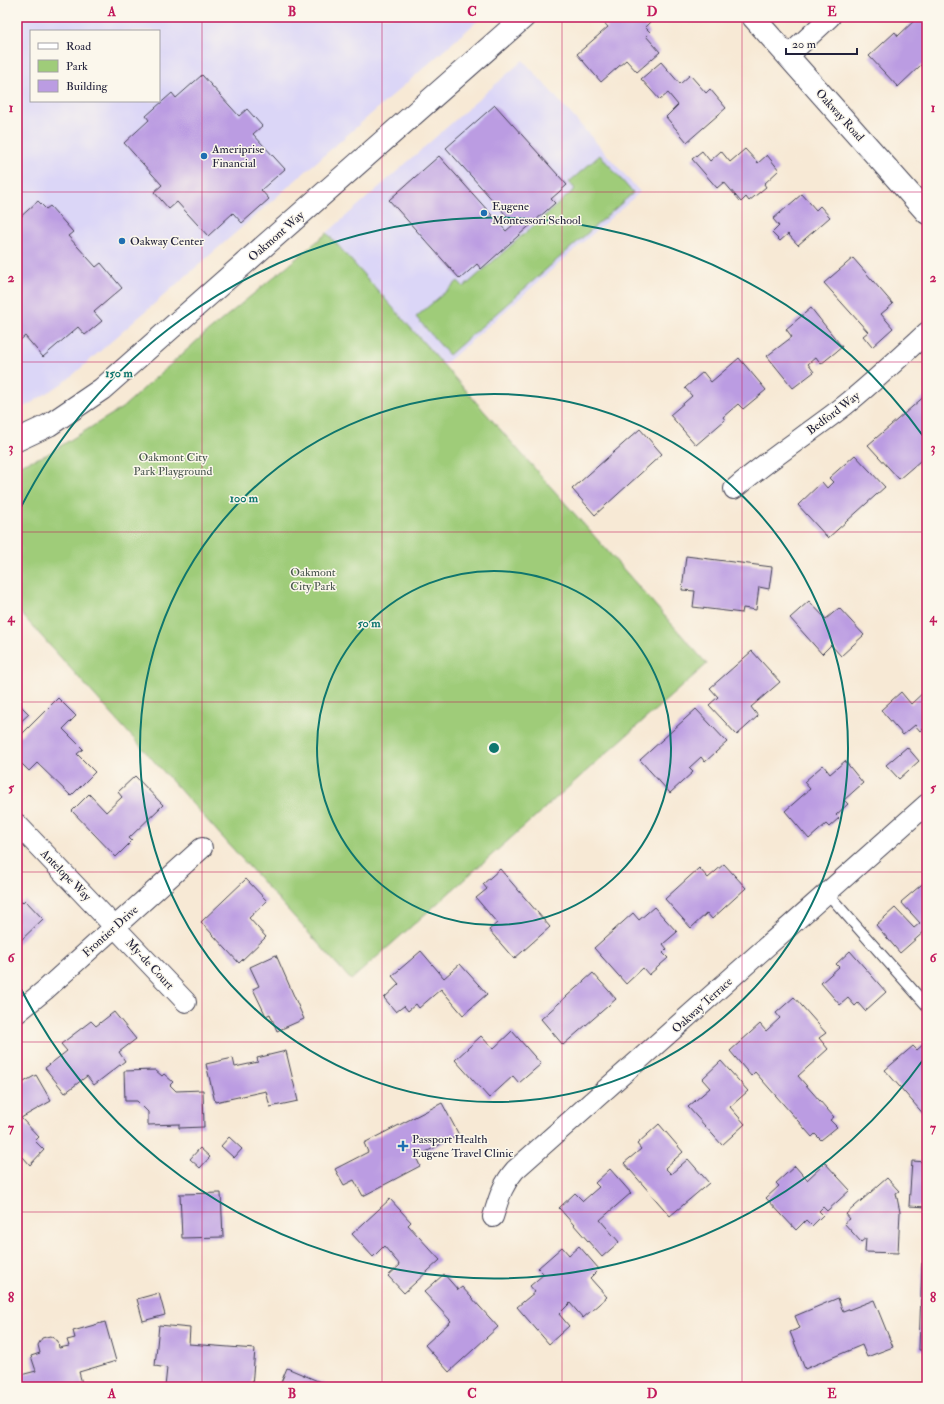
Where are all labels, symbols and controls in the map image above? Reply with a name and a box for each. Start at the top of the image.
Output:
text: A [107,4,117,20]
text: B [288,4,296,20]
text: C [467,4,477,20]
text: D [647,4,658,20]
text: E [827,4,837,20]
legend [30,30,160,102]
scale bar [786,30,857,56]
text: 20 m [792,37,817,52]
text: Road [66,39,91,54]
text: Park [66,59,88,74]
text: Building [66,79,109,94]
street label: Oakway Road [812,86,867,145]
text: 1 [9,100,14,116]
text: 1 [931,100,936,116]
place label: Ameriprise Financial [211,142,264,171]
marker: Ameriprise Financial [199,151,209,161]
place label: Eugene Montessori School [492,199,581,228]
street label: Oakmont Way [245,208,308,265]
marker: Eugene Montessori School [479,208,489,218]
place label: Oakway Center [130,234,204,249]
marker: Oakway Center [117,236,127,246]
text: 2 [8,270,15,286]
text: 2 [930,270,937,286]
text: 150 m [105,366,133,381]
street label: Bedford Way [804,388,863,438]
text: 3 [9,440,14,456]
text: 3 [931,440,936,456]
park label: Oakmont City Park Playground [134,450,212,479]
text: 100 m [230,491,259,506]
park label: Oakmont City Park [290,565,336,594]
text: 4 [6,610,15,626]
text: 4 [928,610,937,626]
text: 50 m [357,616,381,631]
centre of rings [487,741,501,755]
text: 5 [8,780,14,796]
text: 5 [930,780,936,796]
street label: Antelope Way [37,846,95,905]
street label: Frontier Drive [79,902,141,960]
street label: My-de Court [122,936,177,993]
text: 6 [8,950,16,966]
text: 6 [930,950,938,966]
street label: Oakway Terrace [669,974,736,1037]
text: 7 [8,1120,15,1136]
text: 7 [930,1120,937,1136]
place label: Passport Health Eugene Travel Clinic [412,1132,513,1161]
marker: Passport Health Eugene Travel Clinic [397,1140,409,1152]
text: 8 [8,1290,14,1306]
text: 8 [930,1290,936,1306]
text: A [107,1386,117,1402]
text: B [288,1386,296,1402]
text: C [467,1386,477,1402]
text: D [647,1386,658,1402]
text: E [827,1386,837,1402]

